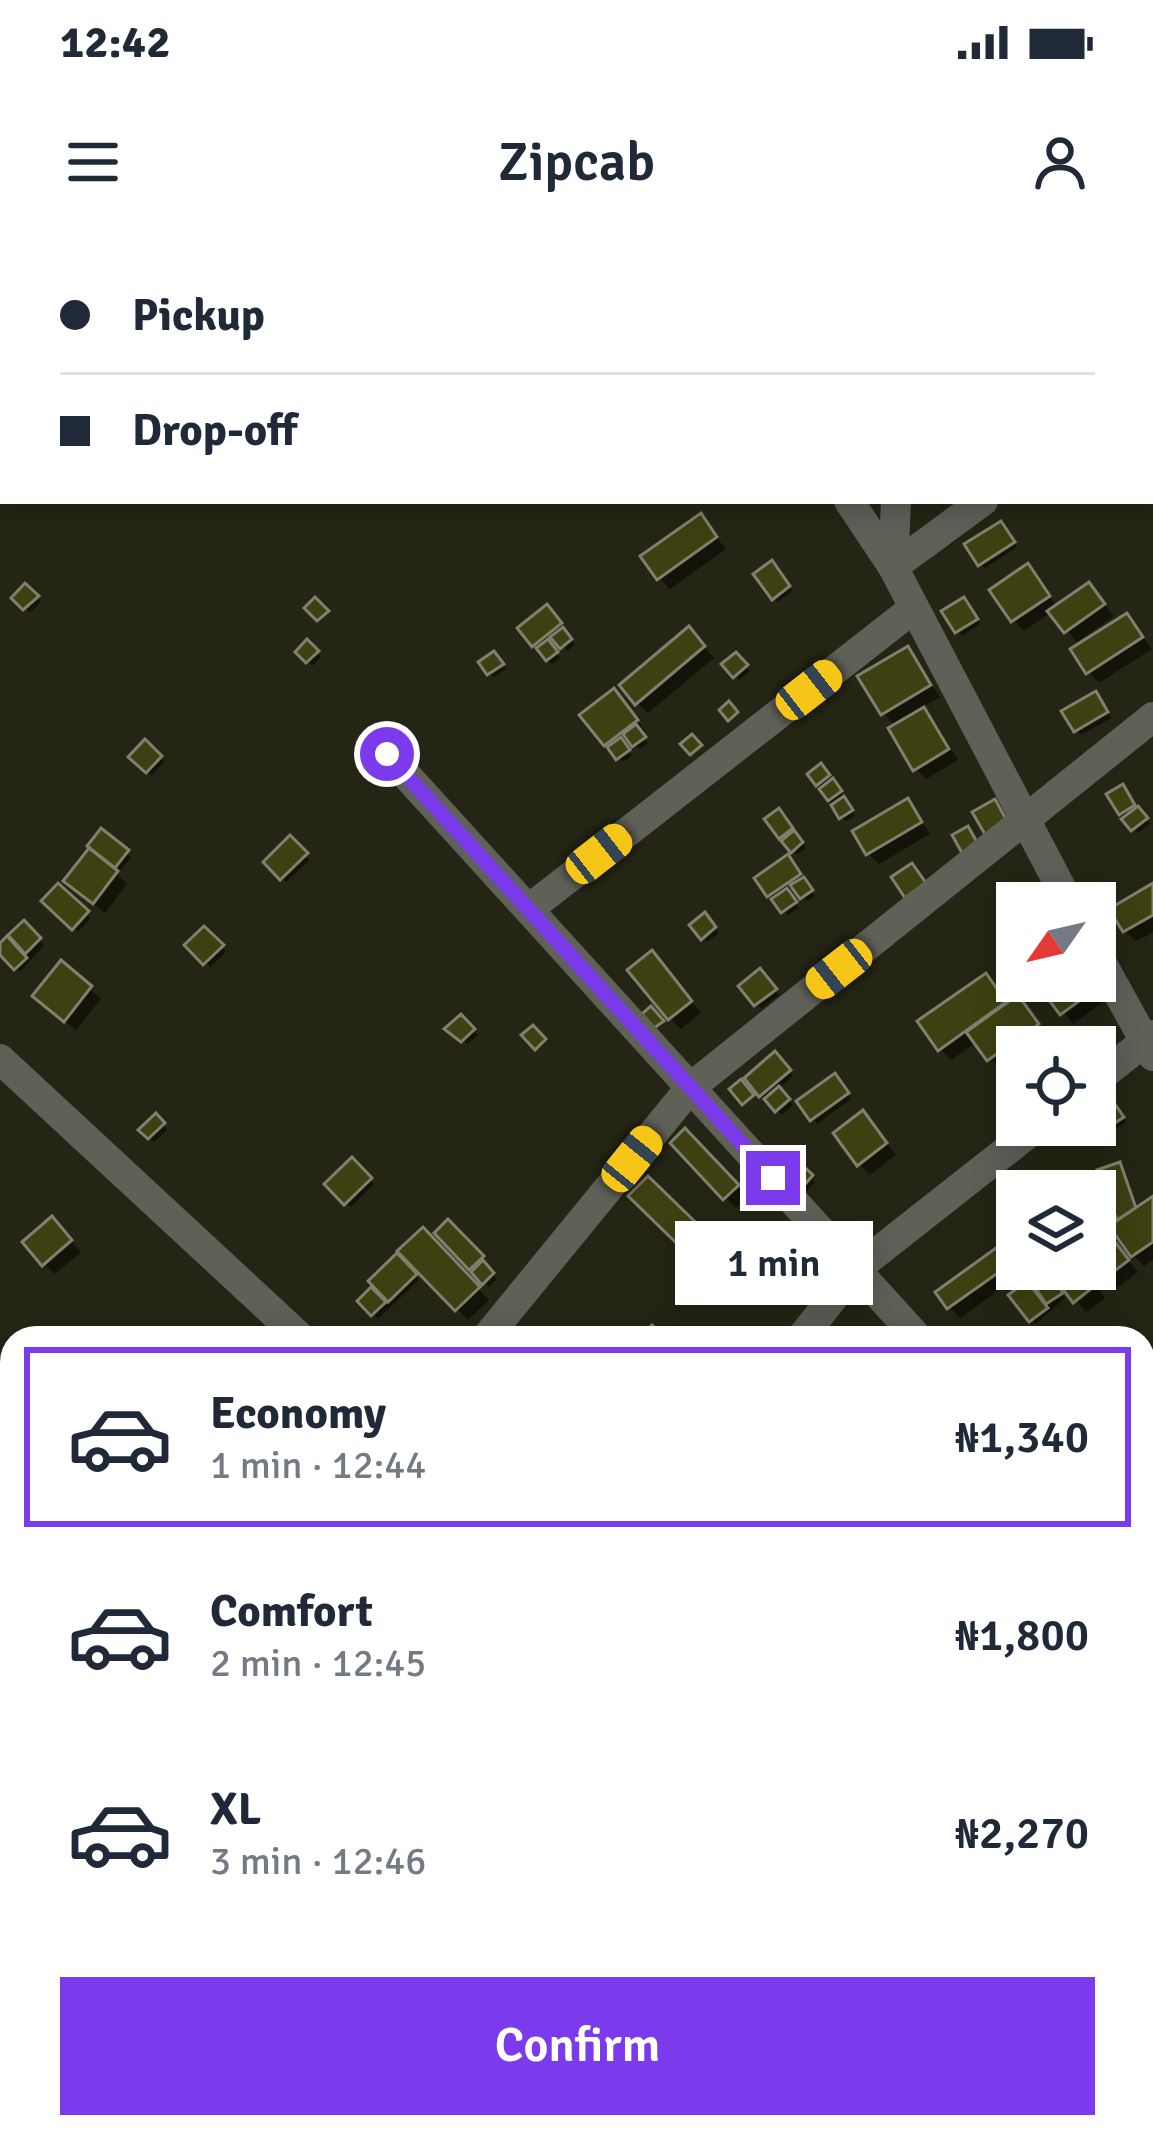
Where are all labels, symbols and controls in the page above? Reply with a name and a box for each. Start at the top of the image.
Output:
text: 12:42 [60,15,170,70]
icon: menu [60,129,126,195]
text: Zipcab [498,129,655,196]
icon: person [1027,129,1093,195]
text: Pickup [132,288,265,343]
text: Drop-off [132,403,297,458]
car [770,654,848,726]
route start [360,727,414,781]
car [560,818,638,890]
north arrow [996,882,1116,1002]
map controls [996,882,1116,1290]
car [800,933,878,1005]
button: locate [996,1026,1116,1146]
car [595,1120,669,1198]
route end [746,1151,800,1205]
button: layers [996,1170,1116,1290]
callout: 1 min [674,1220,872,1304]
text: 1 min [727,1239,821,1287]
icon: car [66,1383,174,1491]
text: Economy [210,1386,386,1441]
text: ₦1,340 [955,1410,1089,1465]
text: 1 min · 12:44 [210,1441,426,1489]
icon: car [66,1581,174,1689]
text: Comfort [210,1584,373,1639]
text: ₦1,800 [955,1608,1089,1663]
text: 2 min · 12:45 [210,1639,426,1687]
icon: car [66,1779,174,1887]
text: XL [210,1782,261,1837]
text: ₦2,270 [955,1806,1089,1861]
text: 3 min · 12:46 [210,1837,426,1885]
button: Confirm [60,1977,1095,2115]

